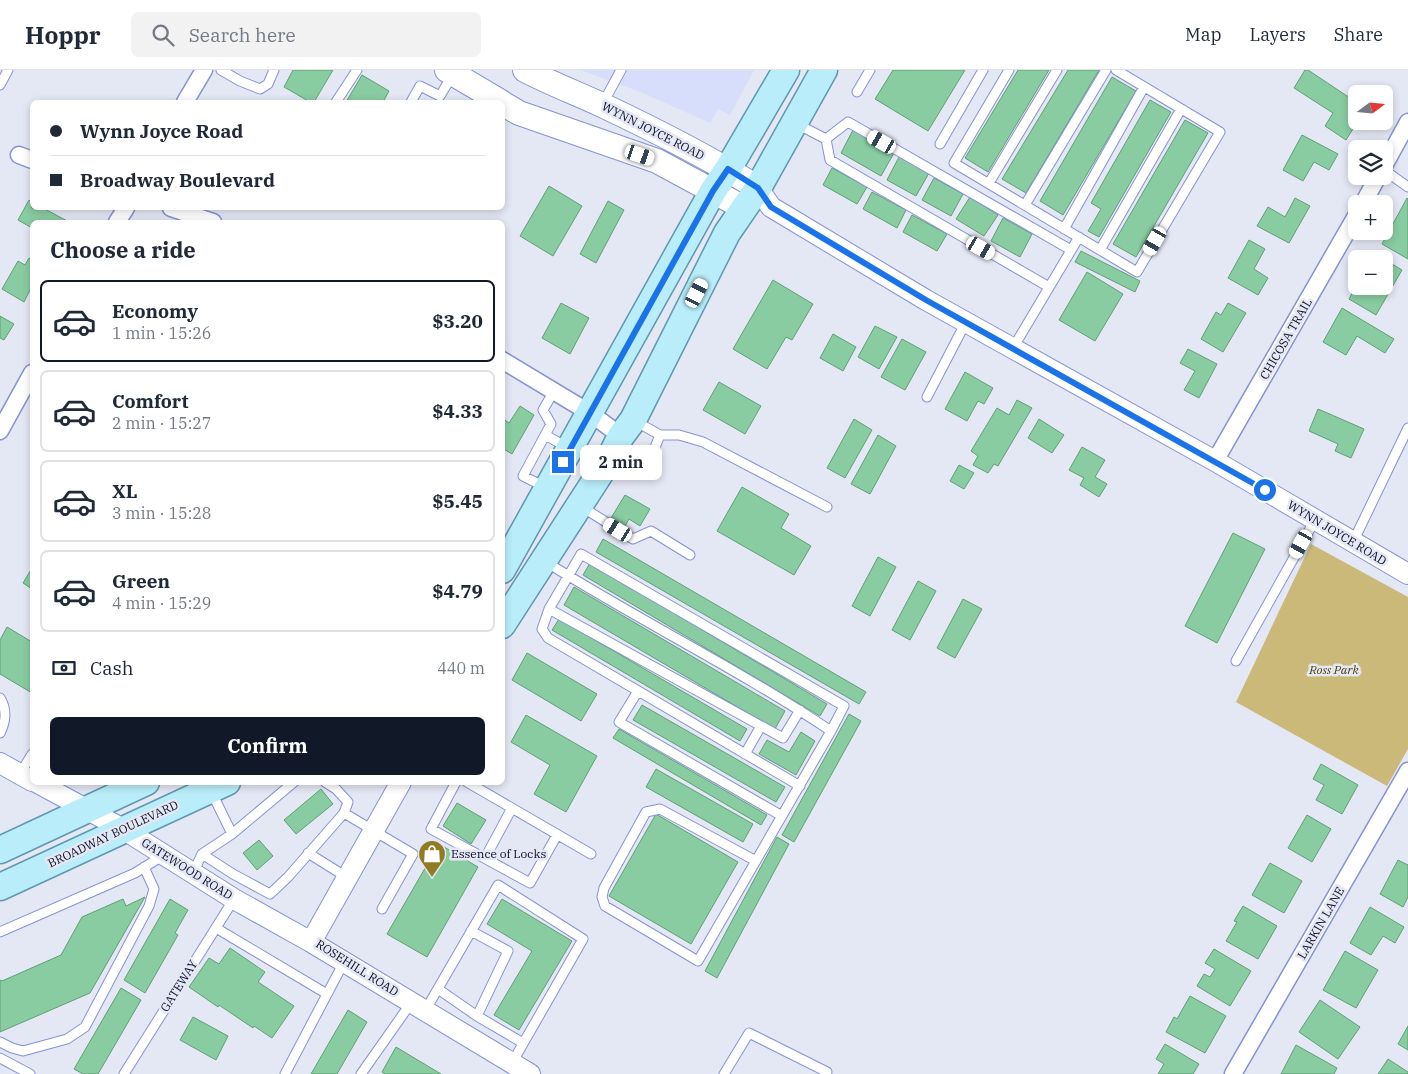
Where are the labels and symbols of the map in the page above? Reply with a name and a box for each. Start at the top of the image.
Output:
north arrow [1348,85,1392,130]
street label: WYNN JOYCE ROAD [599,98,707,163]
car [865,128,898,156]
car [623,143,656,167]
car [1141,224,1168,258]
car [964,234,997,262]
car [683,276,710,310]
street label: CHICOSA TRAIL [1256,296,1315,382]
callout: 2 min [580,444,663,480]
route end [552,451,574,473]
route start [1254,479,1276,501]
street label: WYNN JOYCE ROAD [1285,497,1390,568]
car [601,516,634,544]
car [1287,527,1314,561]
park label: Ross Park [1308,662,1359,677]
street label: BROADWAY BOULEVARD [45,797,180,870]
street label: GATEWOOD ROAD [139,835,236,903]
shop icon: Essence of Locks [417,839,447,878]
place label: Essence of Locks [451,846,547,861]
street label: LARKIN LANE [1294,884,1347,961]
street label: ROSEHILL ROAD [313,936,401,999]
street label: GATEWAY [157,957,201,1014]

